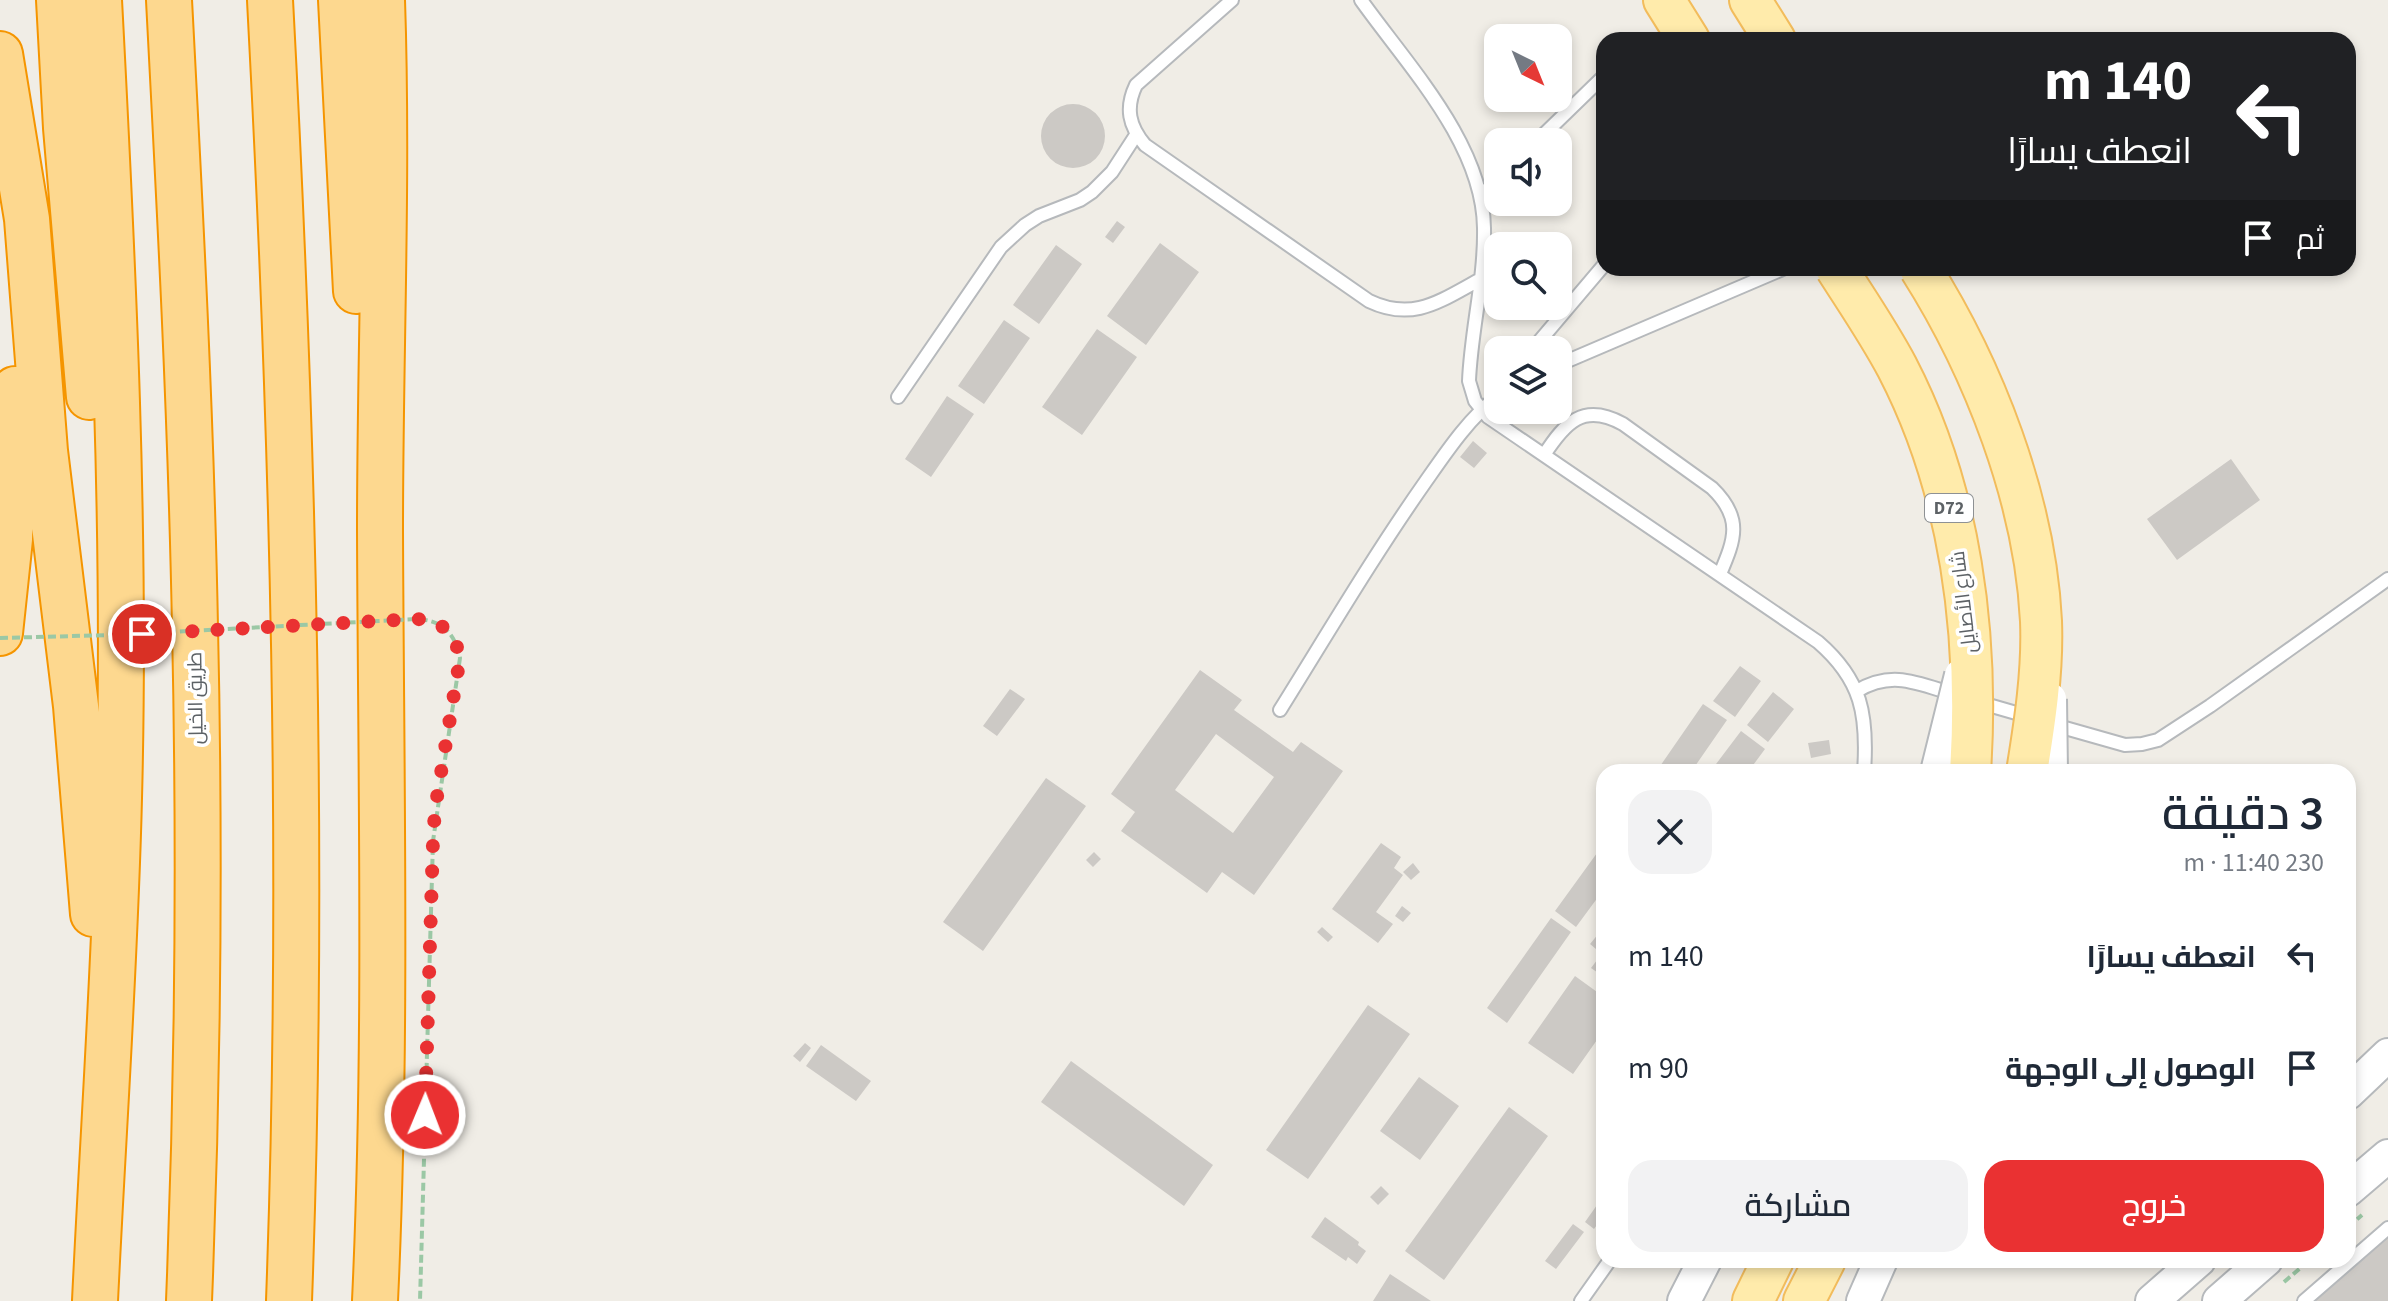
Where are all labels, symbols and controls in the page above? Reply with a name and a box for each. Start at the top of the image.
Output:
north arrow [1484,24,1572,112]
map controls [1484,24,1572,424]
text: 140 m [2044,42,2192,121]
icon: left [2220,64,2324,168]
text: انعطف يسارًا [2007,126,2192,177]
button: sound [1484,128,1572,216]
icon: arrive [2236,216,2280,260]
text: ثم [2296,218,2324,261]
button: search [1484,232,1572,320]
button: layers [1484,336,1572,424]
road number: D72 [1925,494,1973,522]
street label: شارع الأصايل [1944,549,1984,655]
pin [108,600,176,668]
icon: arrive [120,612,164,656]
street label: طريق الخيل [181,652,211,744]
text: 3 دقيقة [2162,780,2324,848]
button: close [1628,790,1712,874]
text: 230 m · 11:40 [2183,844,2324,881]
icon: left [2280,934,2324,978]
text: 140 m [1628,935,1704,978]
text: انعطف يسارًا [2086,936,2256,979]
icon: arrive [2280,1046,2324,1090]
text: 90 m [1628,1047,1689,1090]
text: الوصول إلى الوجهة [2005,1048,2256,1091]
position arrow [383,1073,467,1157]
button: مشاركة [1628,1160,1968,1252]
button: خروج [1984,1160,2324,1252]

